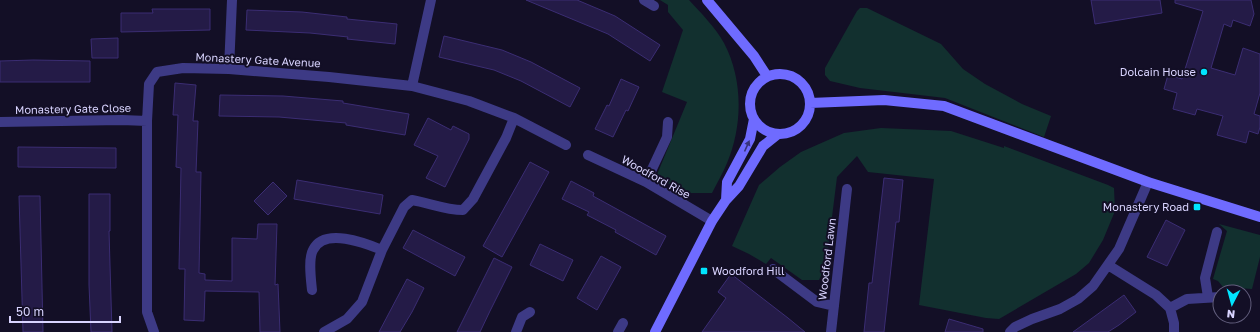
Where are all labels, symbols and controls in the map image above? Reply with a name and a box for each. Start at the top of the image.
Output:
street label: Monastery Gate Avenue [195,50,321,69]
place label: Dolcain House [1120,65,1196,78]
marker: Dolcain House [1199,67,1209,77]
street label: Monastery Gate Close [15,101,131,116]
one-way arrow [744,140,750,151]
street label: Woodford Rise [619,152,693,201]
place label: Monastery Road [1103,200,1189,213]
marker: Monastery Road [1192,202,1202,212]
street label: Woodford Lawn [815,217,838,301]
place label: Woodford Hill [712,264,785,277]
marker: Woodford Hill [699,266,709,276]
north arrow [1212,284,1252,324]
scale bar [10,298,120,324]
text: 50 m [16,304,44,319]
text: N [1226,308,1236,321]

